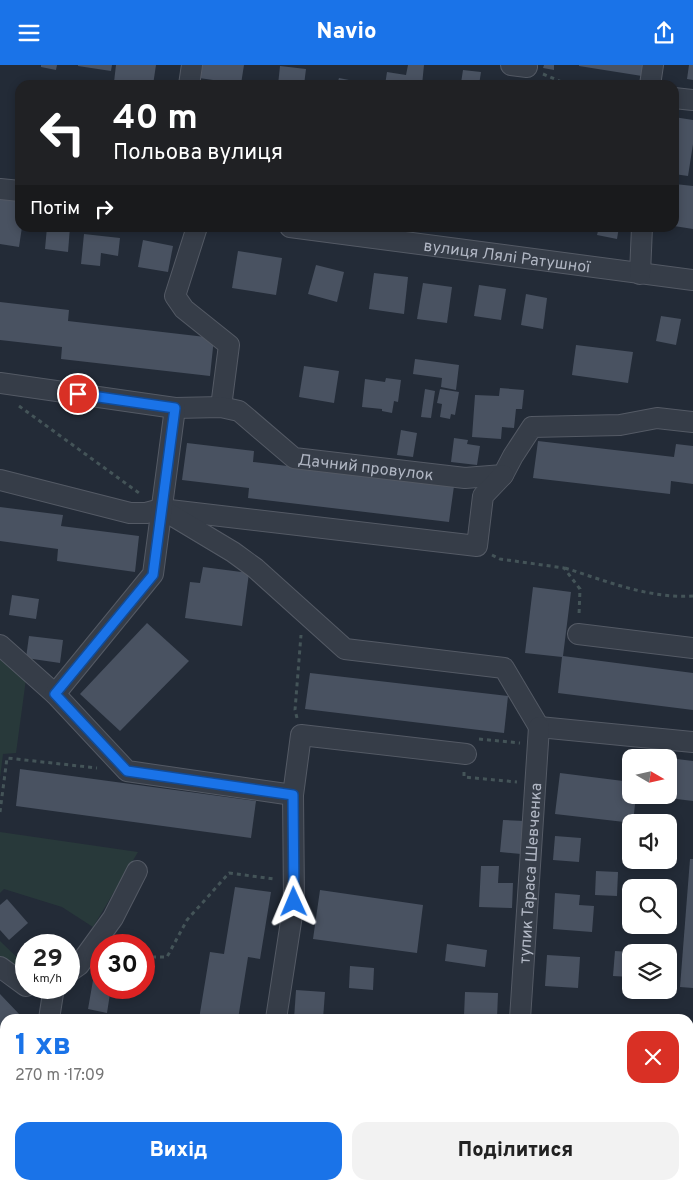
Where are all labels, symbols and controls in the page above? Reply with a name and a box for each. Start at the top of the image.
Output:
icon: menu [15,19,43,47]
text: Navio [317,19,376,46]
icon: share [650,19,678,47]
text: 40 m [113,97,198,141]
icon: left [30,100,95,165]
text: Польова вулиця [113,140,283,167]
icon: right [90,195,118,223]
text: Потім [30,197,80,221]
street label: вулиця Лялі Ратушної [422,237,592,279]
pin [57,373,99,415]
icon: arrive [64,380,92,408]
street label: Дачний провулок [297,451,435,486]
north arrow [622,749,678,804]
map controls [622,749,677,999]
street label: тупик Тараса Шевченка [516,782,547,965]
button: sound [622,814,677,869]
position arrow [267,875,319,927]
button: search [622,879,677,934]
speed limit sign: 30 [90,934,155,999]
text: 29 [32,944,63,976]
button: layers [622,944,677,999]
text: km/h [33,971,62,987]
text: 1 хв [15,1028,71,1065]
button: close [627,1031,679,1083]
text: 270 m · 17:09 [15,1066,105,1086]
button: Вихід [15,1122,342,1180]
button: Поділитися [352,1122,679,1180]

